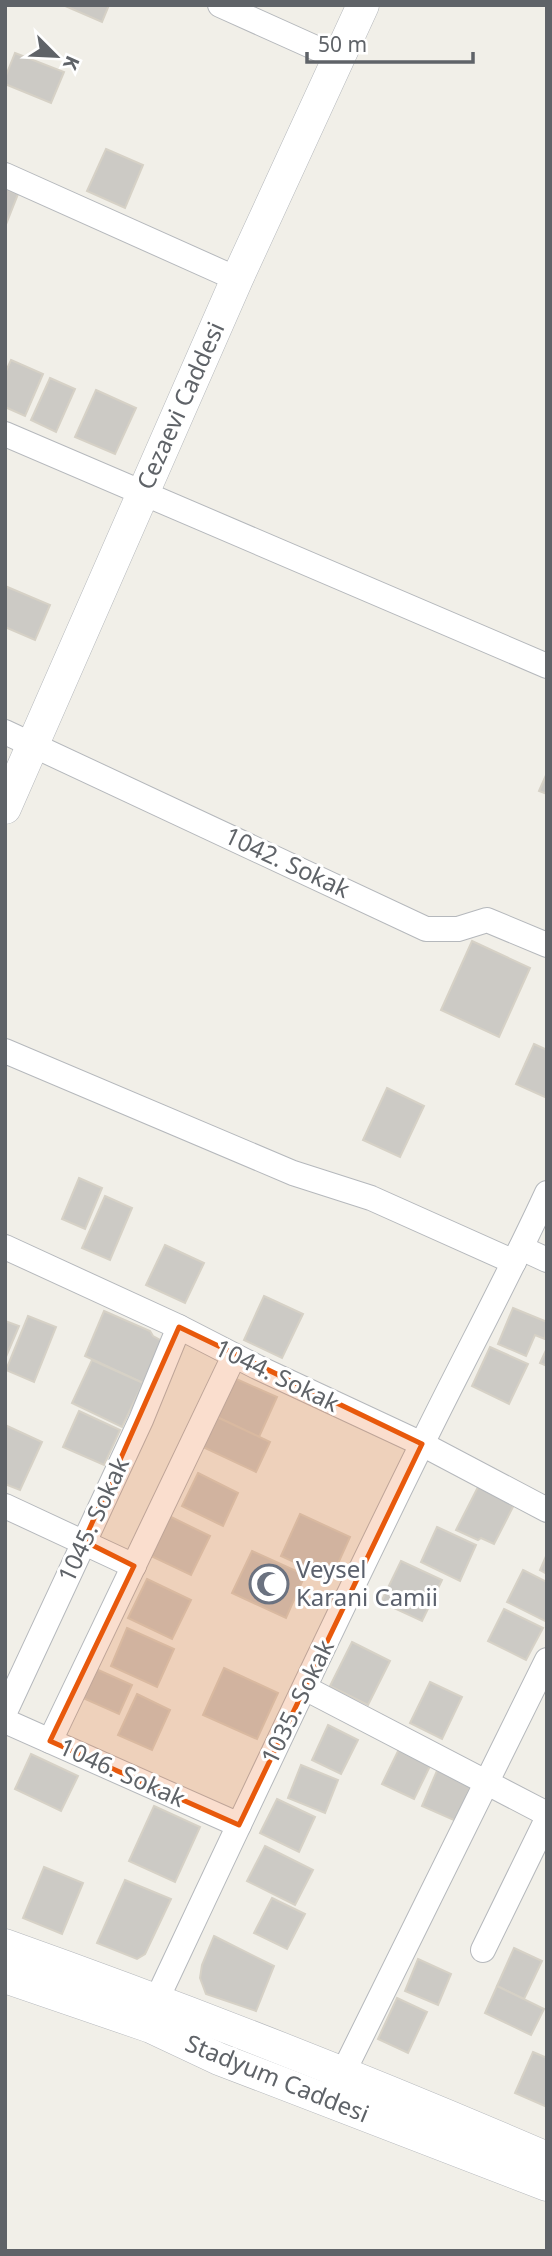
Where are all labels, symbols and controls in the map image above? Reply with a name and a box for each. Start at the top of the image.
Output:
north arrow [21,21,91,91]
scale bar [307,21,473,65]
text: 50 m [318,30,367,58]
text: K [57,52,86,74]
street label: Cezaevi Caddesi [128,316,231,494]
street label: 1042. Sokak [220,818,356,905]
street label: 1044. Sokak [210,1330,345,1419]
street label: 1045. Sokak [49,1451,136,1587]
place label: Veysel Karani Camii [296,1552,438,1613]
mosque icon: Veysel Karani Camii [248,1563,290,1605]
street label: 1035. Sokak [252,1634,341,1769]
street label: 1046. Sokak [55,1729,191,1814]
street label: Stadyum Caddesi [181,2026,374,2129]

